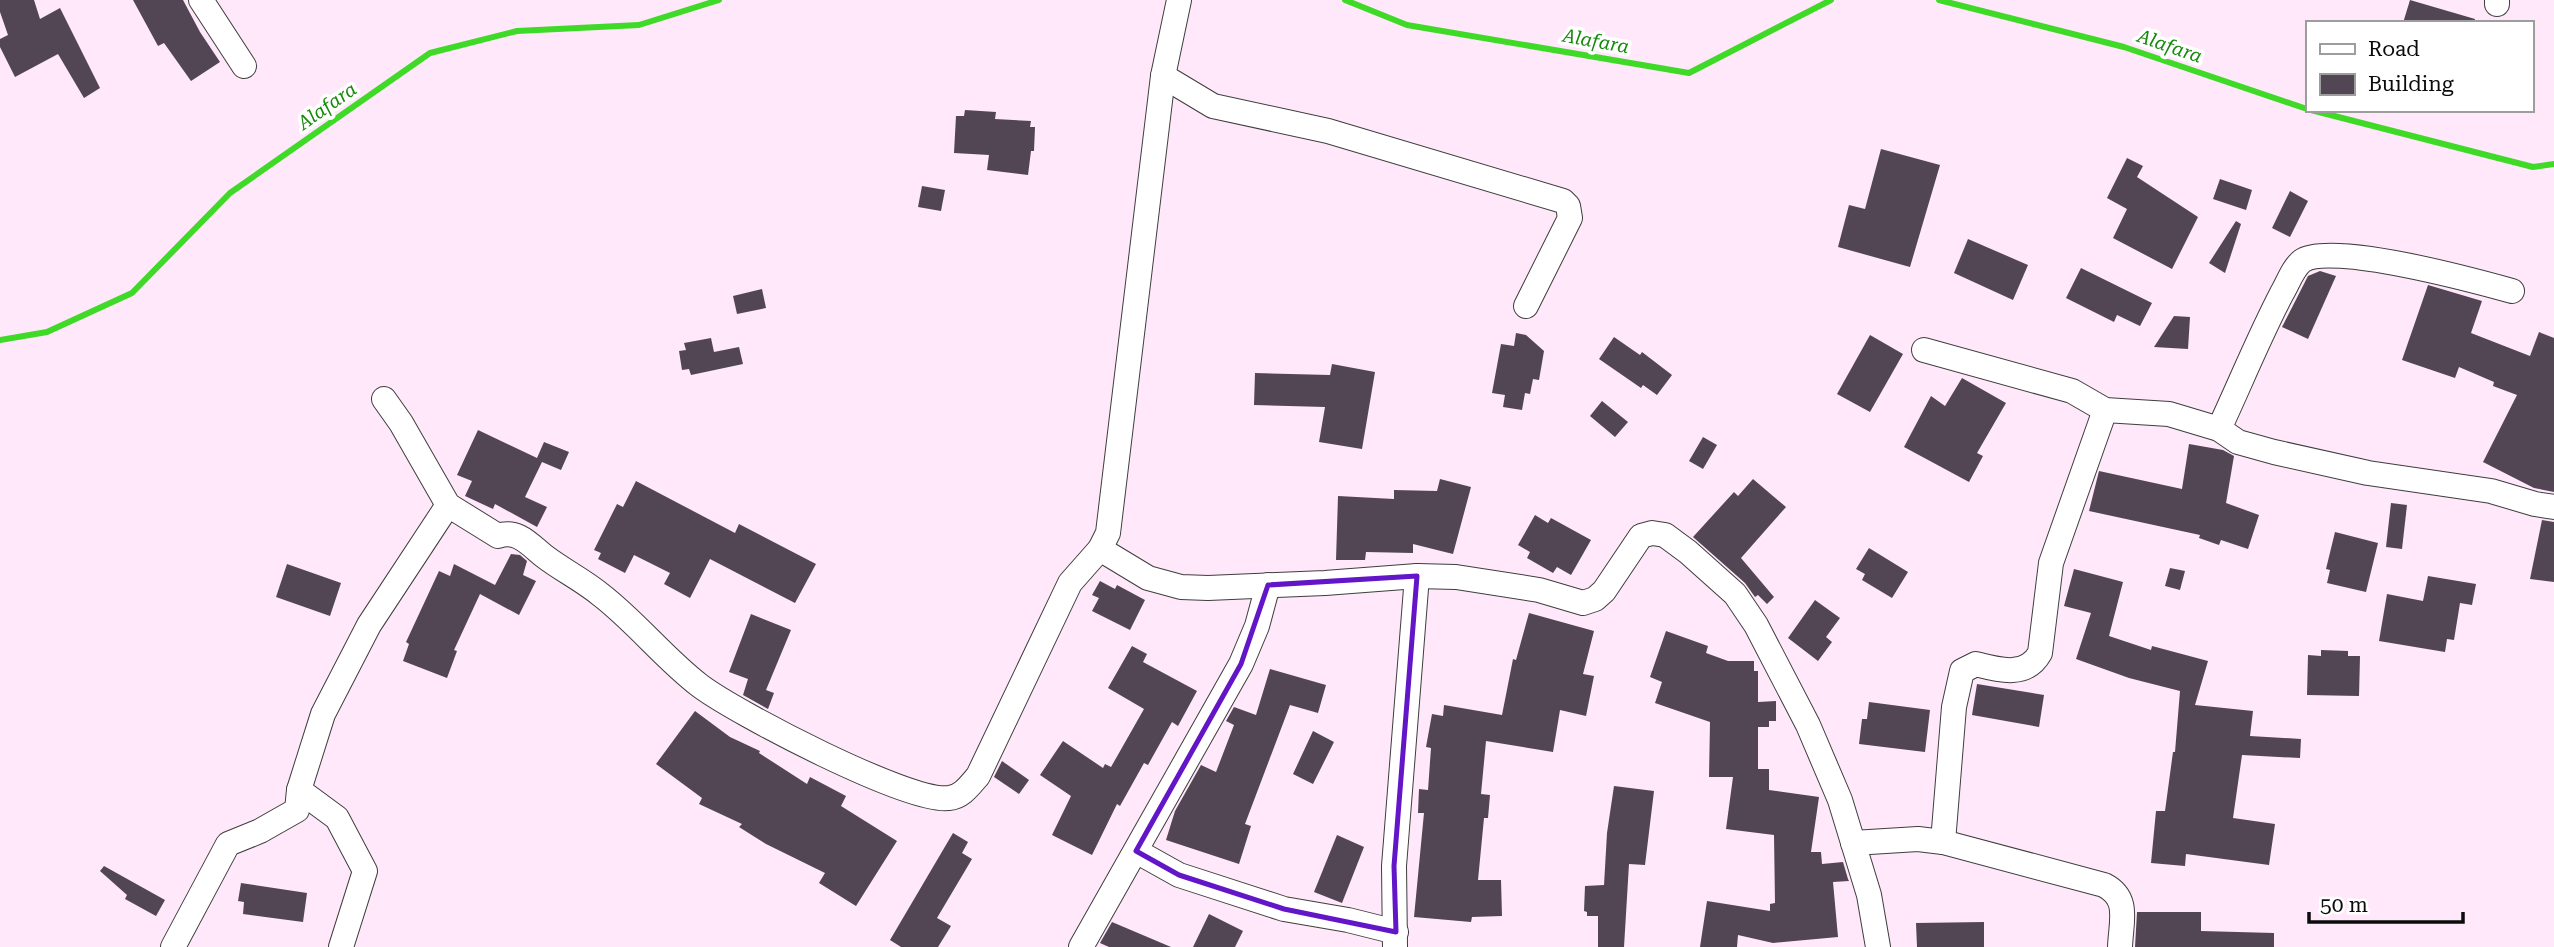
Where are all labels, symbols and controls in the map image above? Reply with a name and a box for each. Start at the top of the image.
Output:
legend [2306,21,2533,112]
water label: Alafara [1560,24,1631,58]
water label: Alafara [2134,24,2205,68]
text: Road [2368,37,2420,61]
text: Building [2368,72,2454,96]
water label: Alafara [292,77,361,135]
scale bar [2309,880,2463,924]
text: 50 m [2320,893,2368,917]

